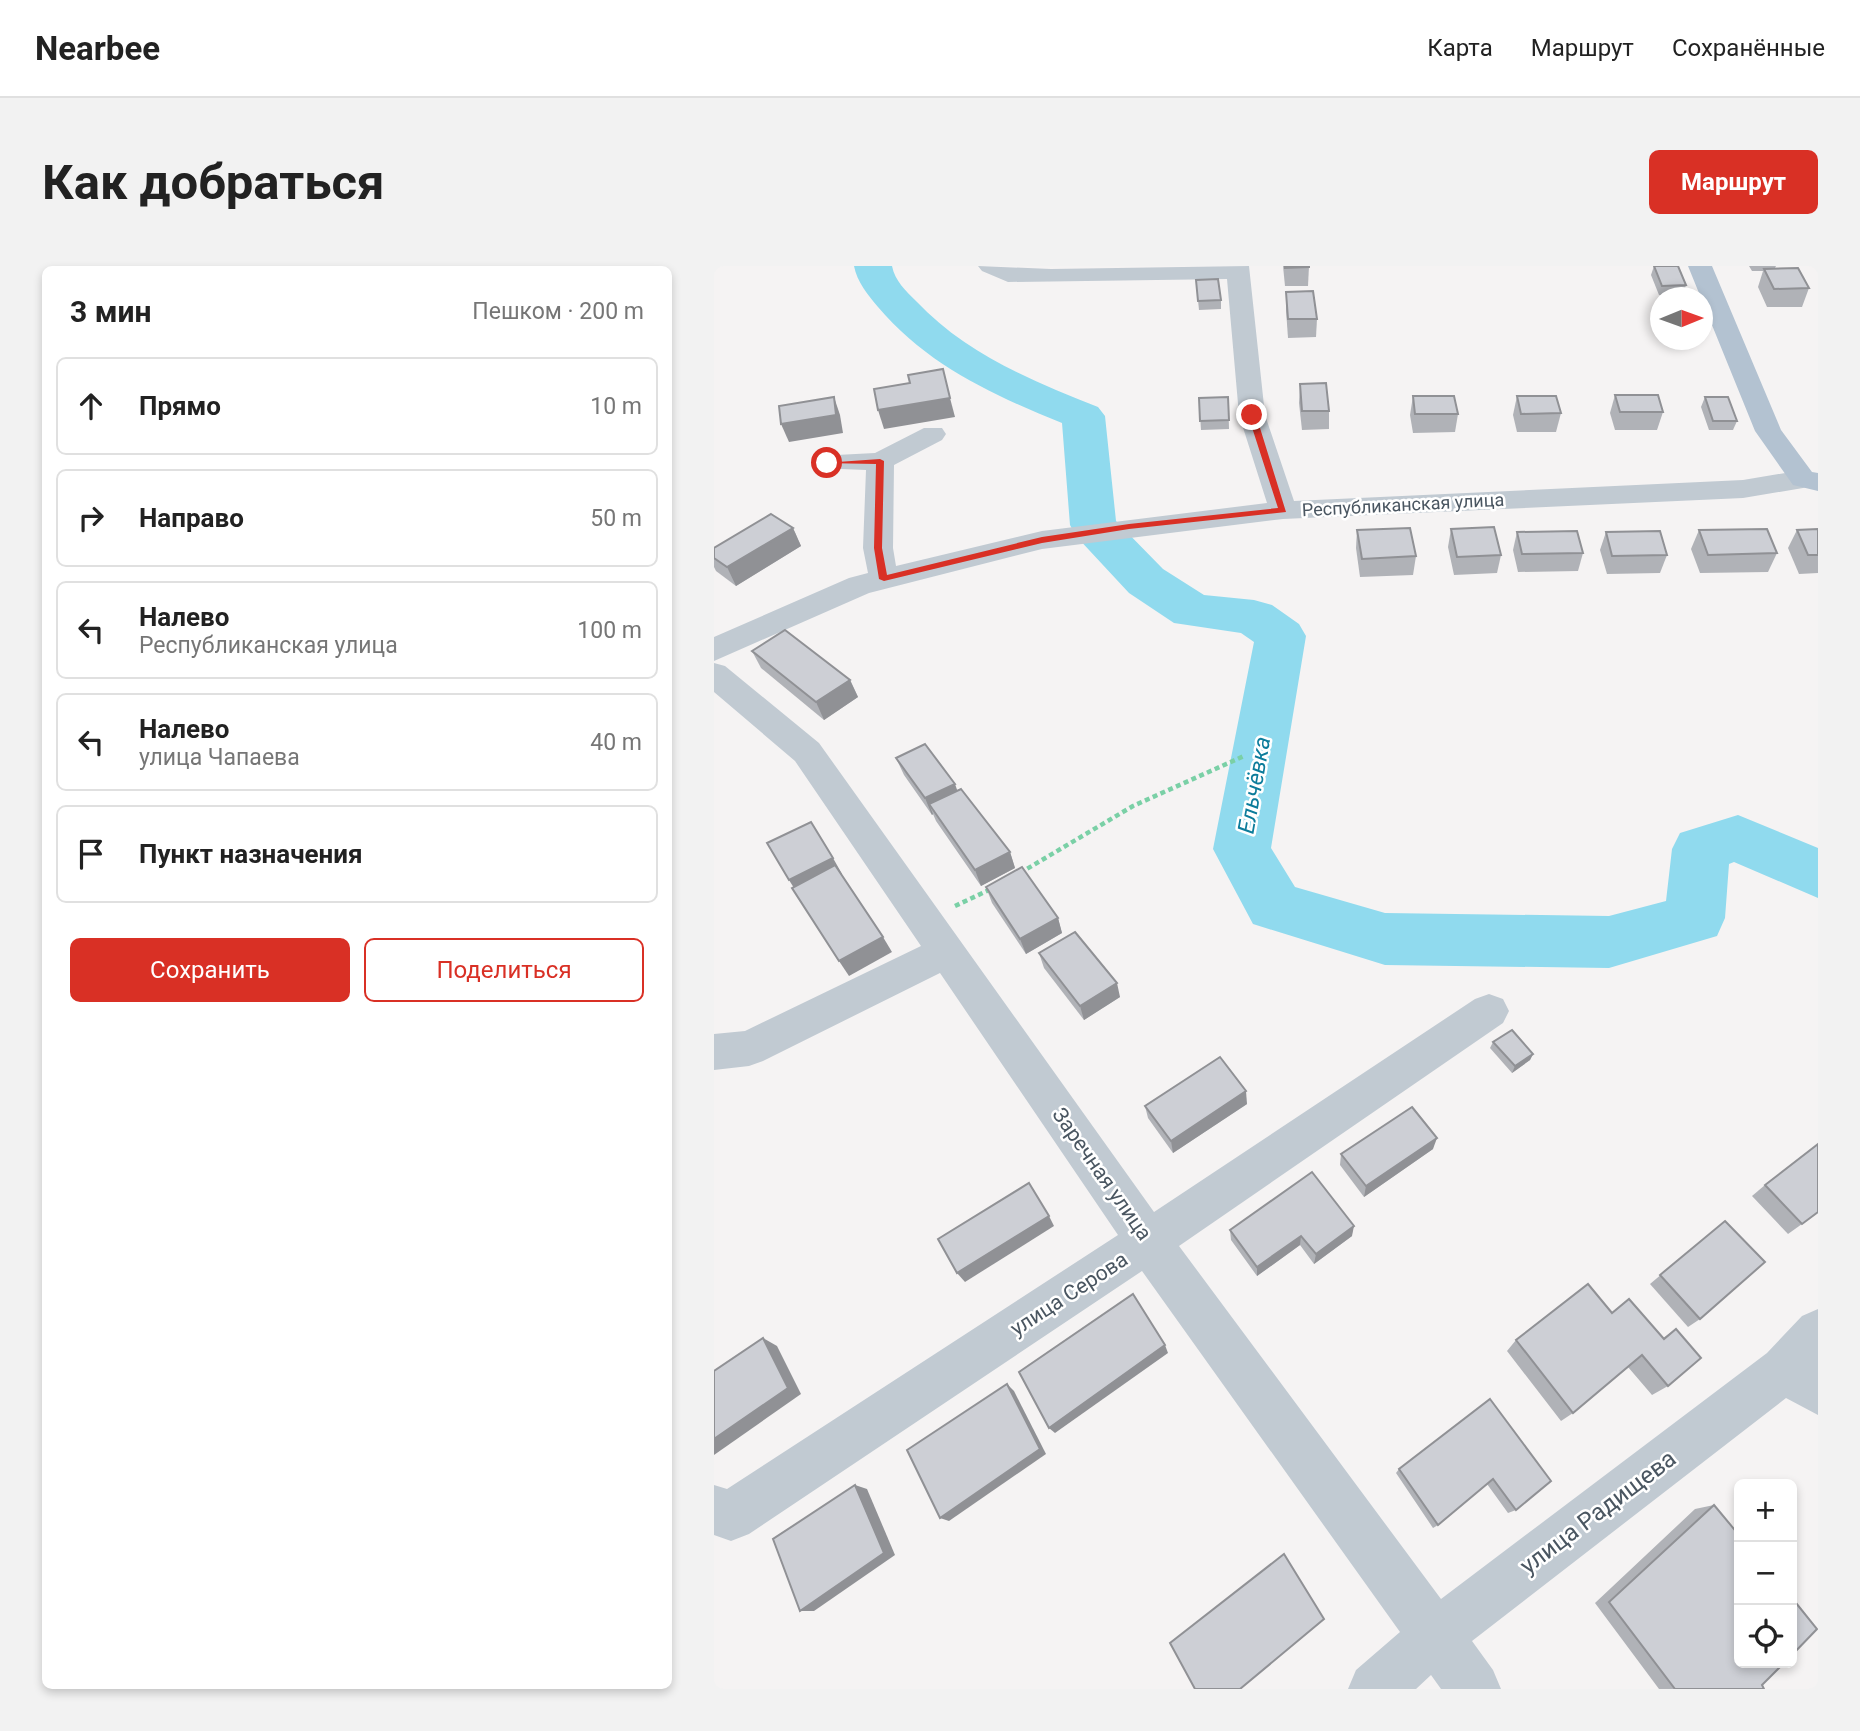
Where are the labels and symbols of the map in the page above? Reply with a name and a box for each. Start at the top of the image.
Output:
north arrow [1650,287,1713,350]
route end [1236,399,1267,430]
route start [811,447,842,478]
street label: Республиканская улица [1301,489,1505,520]
water label: Ельчёвка [1233,734,1276,836]
street label: Заречная улица [1047,1103,1157,1245]
street label: улица Серова [1006,1247,1132,1341]
street label: улица Радищева [1515,1444,1681,1580]

